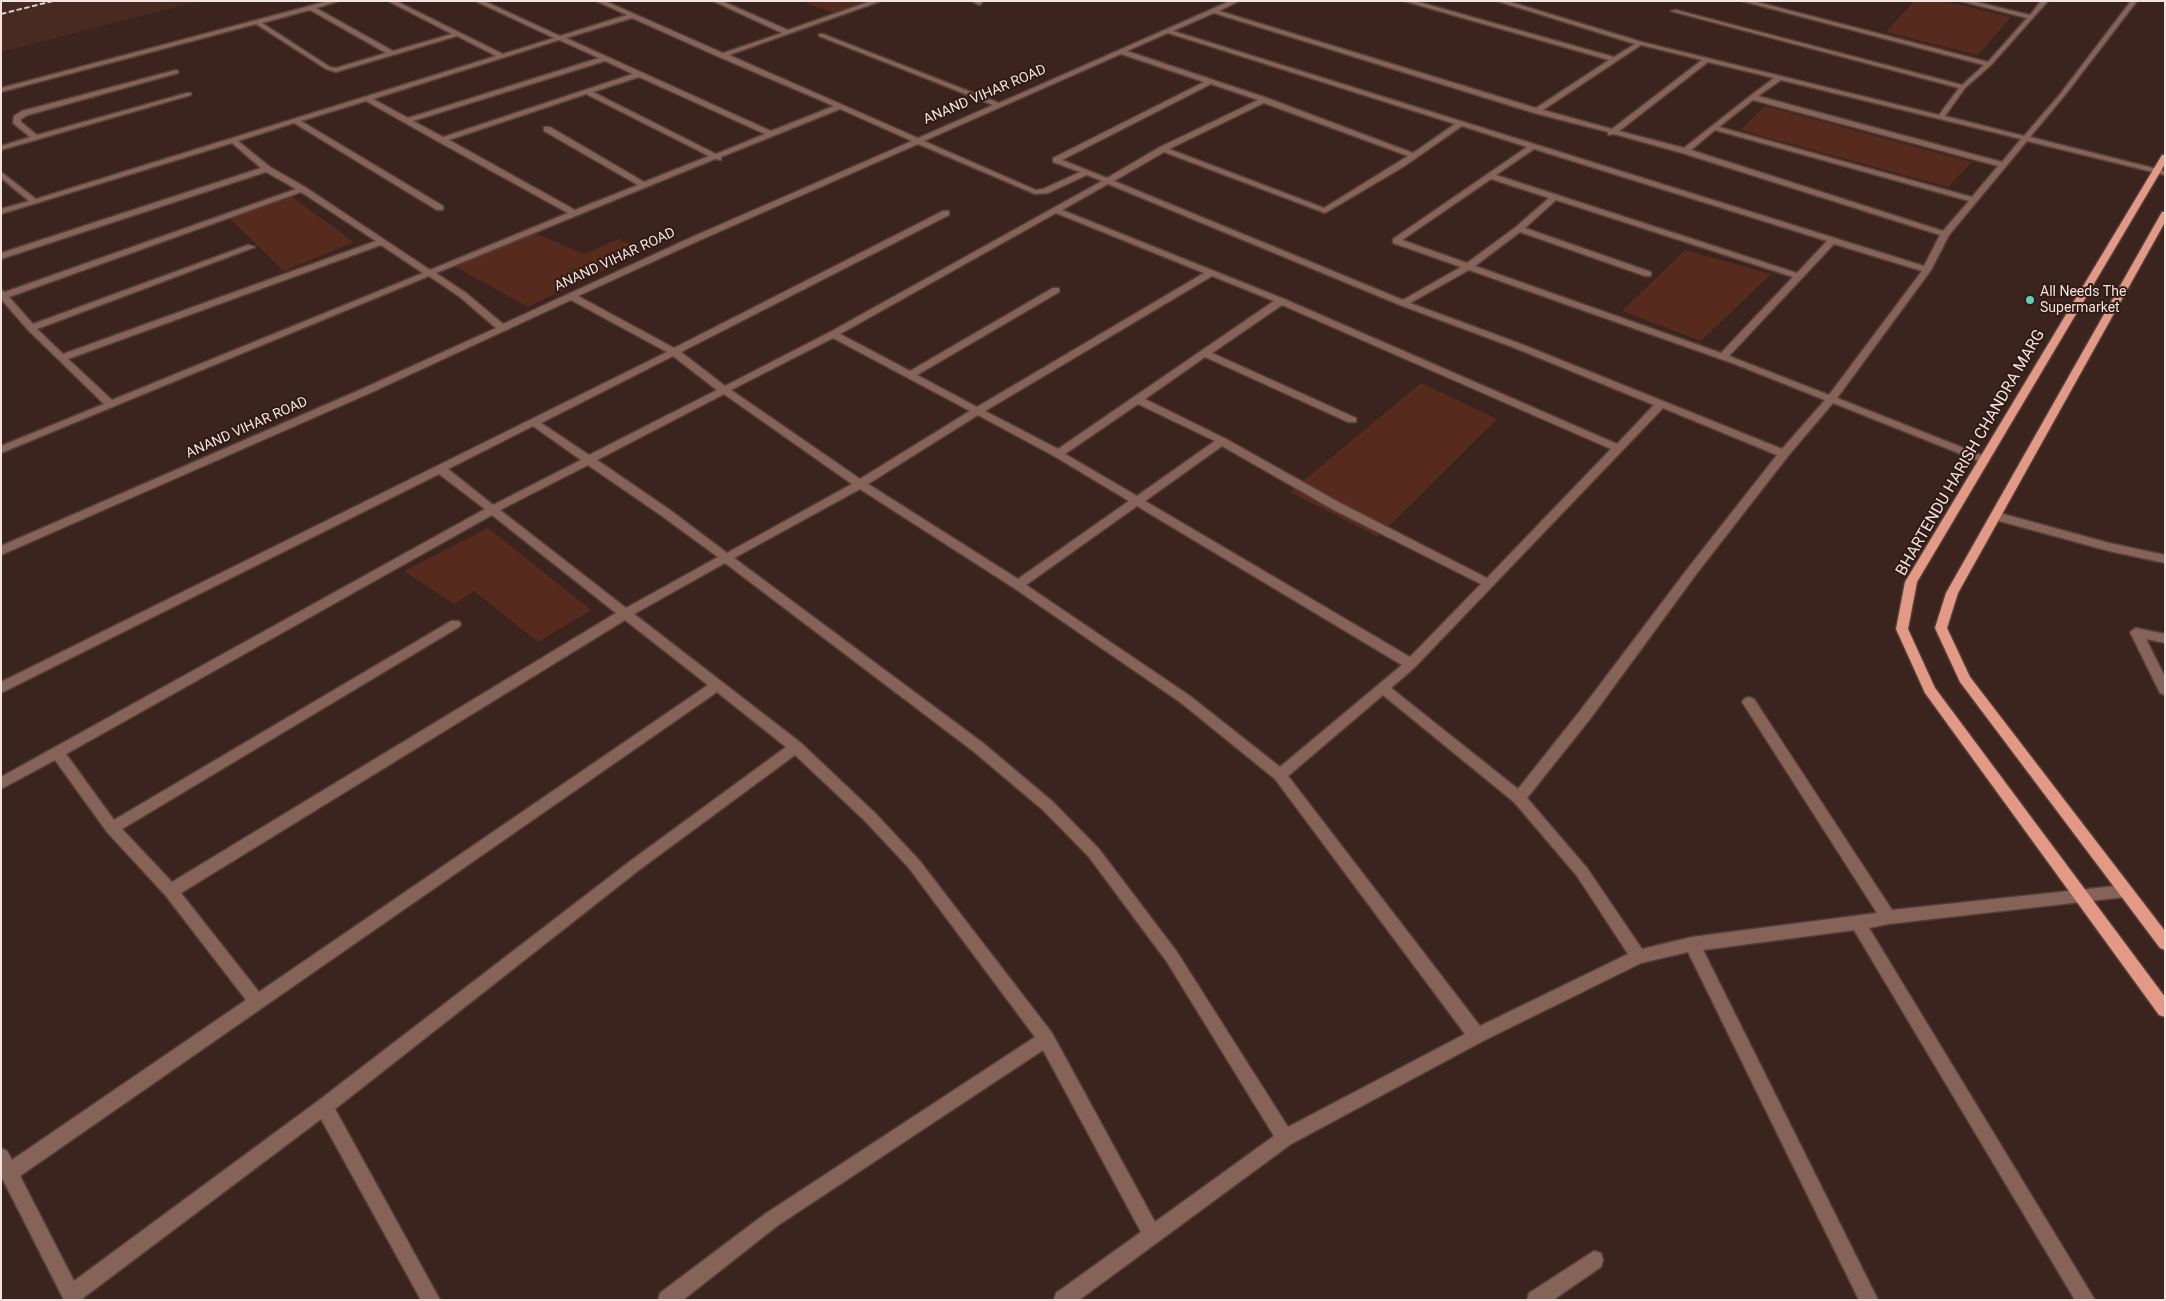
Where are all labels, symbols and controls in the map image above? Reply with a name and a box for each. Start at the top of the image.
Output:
street label: ANAND VIHAR ROAD [921,62,1049,128]
street label: ANAND VIHAR ROAD [552,225,678,295]
place label: All Needs The Supermarket [2040,284,2126,316]
marker: All Needs The Supermarket [2024,294,2036,306]
street label: BHARTENDU HARISH CHANDRA MARG [1892,326,2050,580]
street label: ANAND VIHAR ROAD [184,394,310,462]

